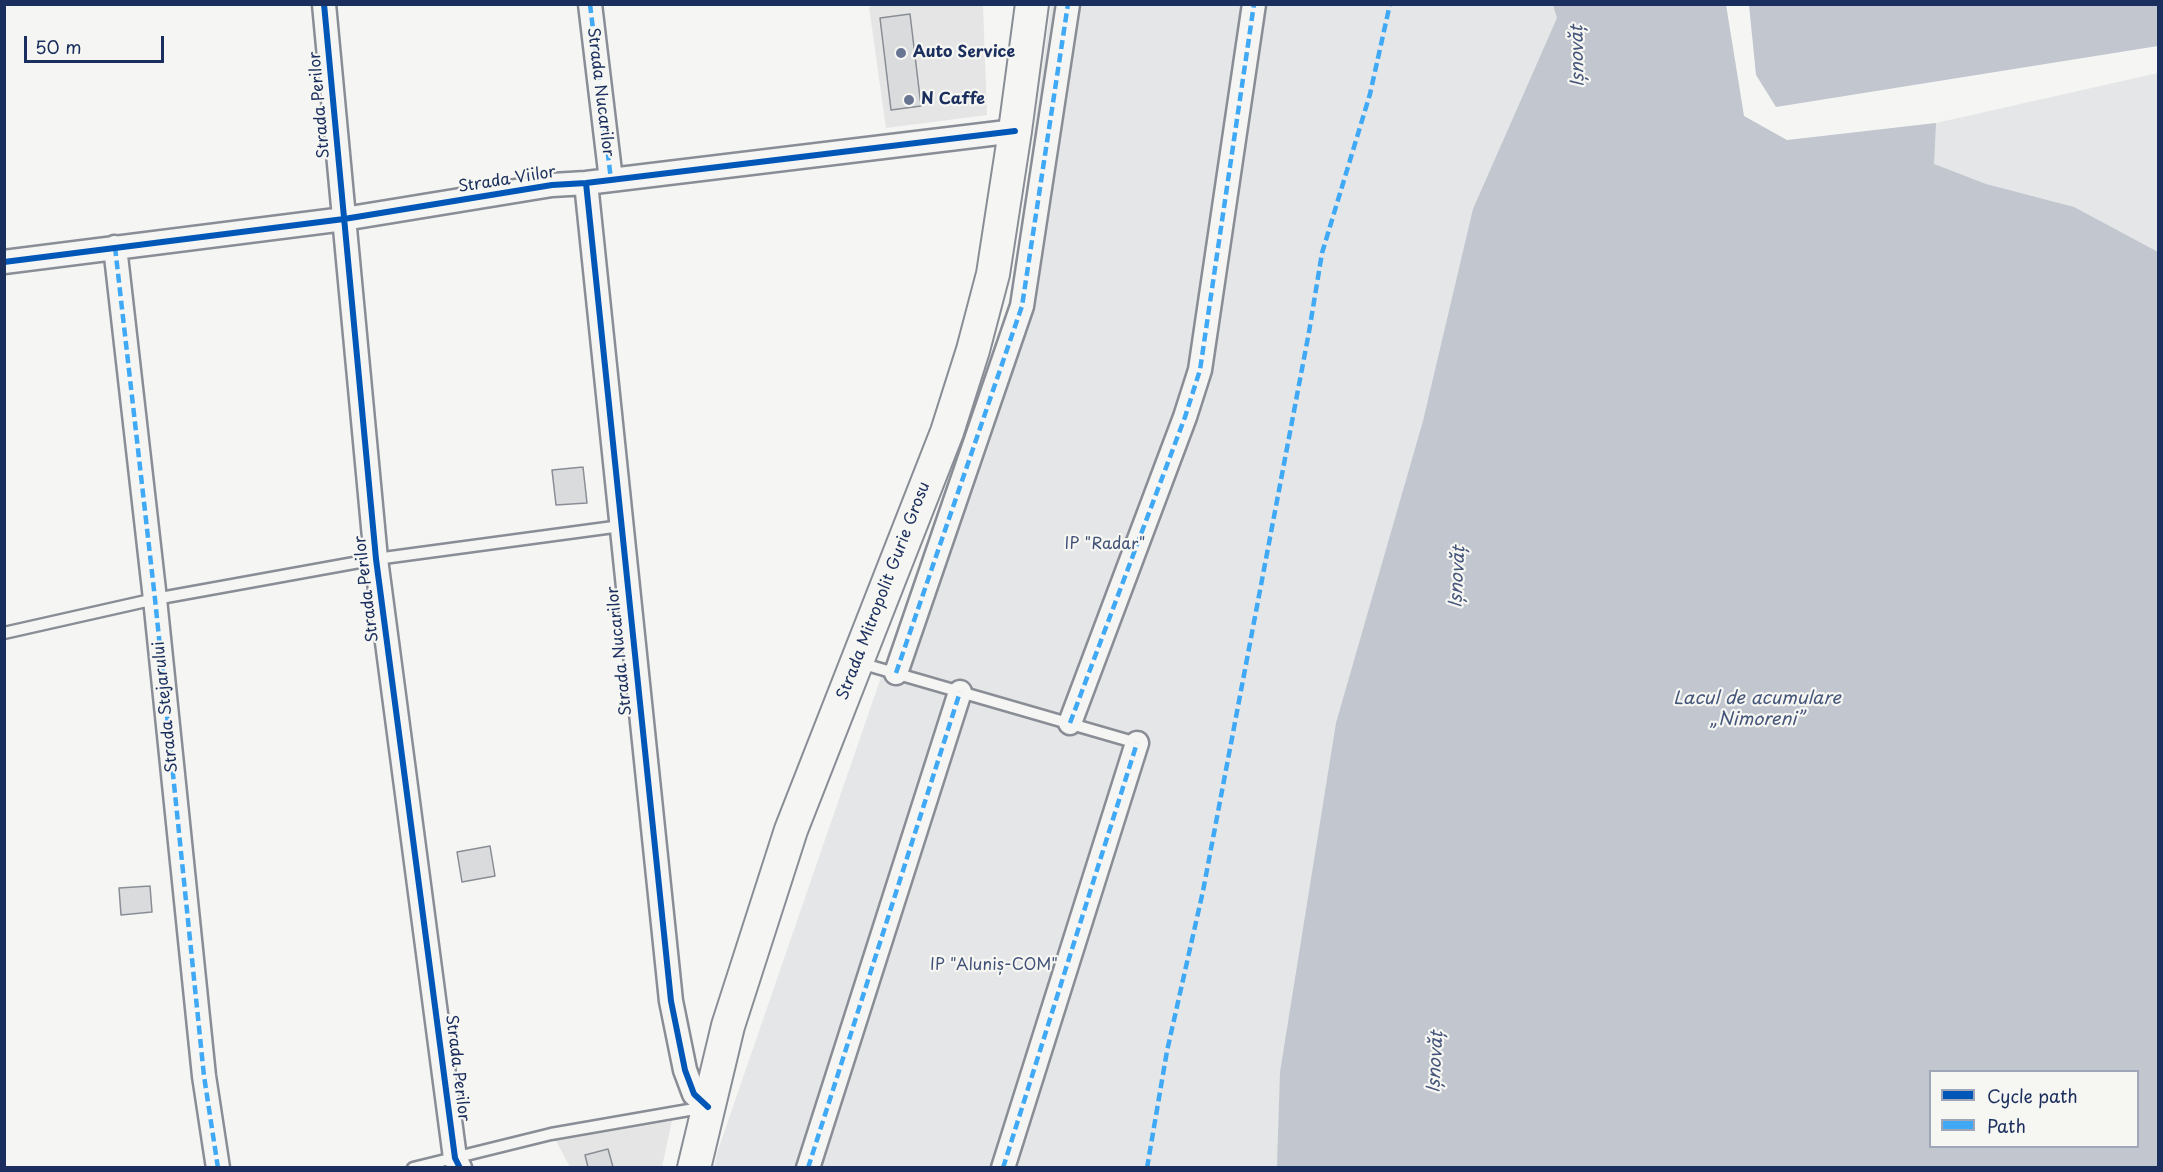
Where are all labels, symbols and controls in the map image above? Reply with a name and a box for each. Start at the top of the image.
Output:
scale bar [27,24,166,62]
water label: Ișnovăț [1567,25,1589,87]
street label: Strada Nucarilor [583,26,617,158]
text: 50 m [35,33,82,60]
place label: Auto Service [913,43,1015,63]
marker: Auto Service [894,46,908,60]
street label: Strada Perilor [306,51,334,159]
place label: N Caffe [921,90,985,110]
marker: N Caffe [902,93,916,107]
street label: Strada Viilor [457,163,557,197]
street label: Strada Mitropolit Gurie Grosu [833,479,935,703]
street label: Strada Perilor [351,534,383,644]
park label: IP "Radar" [1065,535,1145,555]
water label: Ișnovăț [1446,546,1470,608]
street label: Strada Nucarilor [604,585,636,717]
street label: Strada Stejarului [150,640,182,774]
water label: Lacul de acumulare „Nimoreni” [1673,688,1841,730]
park label: IP "Aluniș-COM" [930,956,1058,976]
street label: Strada Perilor [441,1013,473,1123]
water label: Ișnovăț [1424,1031,1448,1093]
legend [1929,1070,2139,1148]
text: Cycle path [1987,1082,2078,1109]
text: Path [1987,1112,2026,1139]

